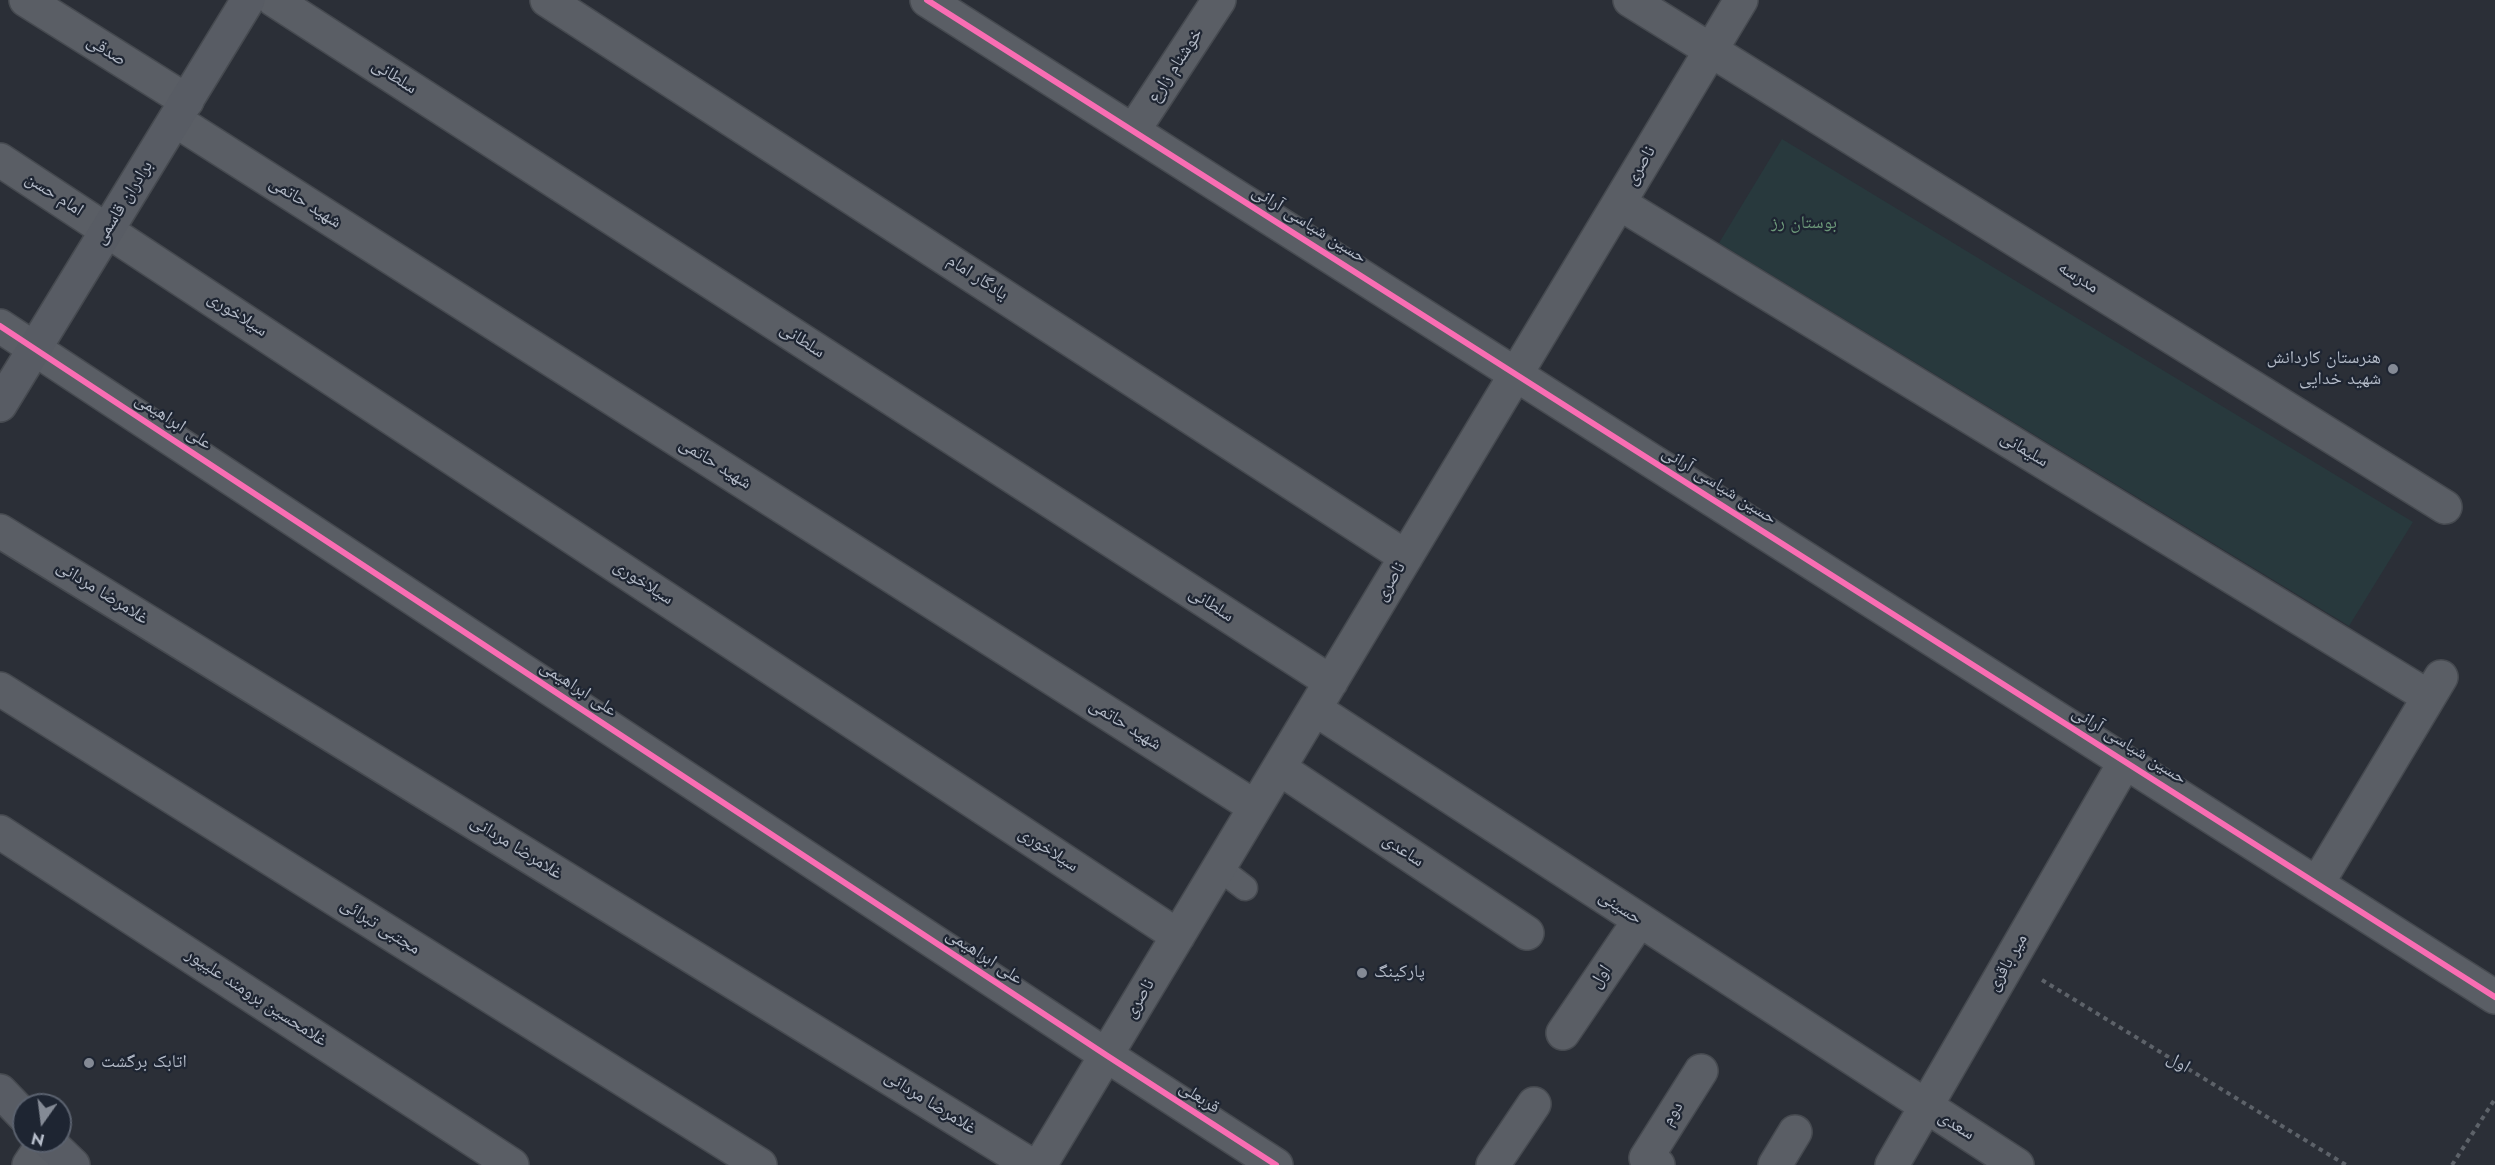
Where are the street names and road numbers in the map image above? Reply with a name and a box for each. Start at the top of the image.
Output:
street label: خوشنام زارع [1144,25,1208,107]
street label: صدقی [82,31,130,71]
street label: سلطانی [367,54,421,100]
street label: ناصری [1621,142,1661,190]
street label: برادران قاسمی [90,157,158,249]
street label: امام حسن [21,168,87,222]
street label: شهید حاتمی [265,172,345,234]
street label: حسین شیاسی آرانی [1248,181,1370,269]
street label: یادگار امام [942,250,1012,306]
street label: مدرسه [2054,257,2102,299]
street label: سیلاخوری [203,288,271,342]
street label: سلطانی [775,318,829,364]
street label: علی ابراهیمی [130,389,216,455]
street label: سلیمانی [1996,427,2052,473]
street label: شهید حاتمی [675,433,755,495]
street label: حسین شیاسی آرانی [1658,442,1780,530]
street label: غلامرضا مردانی [52,556,152,630]
street label: سیلاخوری [609,556,677,610]
street label: ناصری [1371,558,1411,606]
street label: سلطانی [1184,582,1238,628]
street label: علی ابراهیمی [535,656,621,722]
street label: شهید حاتمی [1085,694,1165,756]
street label: حسین شیاسی آرانی [2068,702,2190,790]
street label: غلامرضا مردانی [466,811,566,885]
street label: سیلاخوری [1014,823,1082,877]
street label: ساعدی [1378,829,1428,873]
street label: حسینی [1594,886,1646,930]
street label: مجتبی تبرائی [336,894,424,960]
street label: علی ابراهیمی [941,924,1027,990]
street label: میر باقری [1983,930,2033,996]
street label: غلامحسین برومند علیپور [181,944,331,1052]
street label: اول [1585,961,1617,993]
street label: ناصری [1120,975,1160,1023]
street label: اول [2162,1048,2194,1078]
street label: غلامرضا مردانی [880,1066,980,1140]
street label: قربعلی [1175,1077,1223,1119]
street label: دوم [1657,1098,1689,1130]
street label: سعدی [1934,1107,1978,1145]

